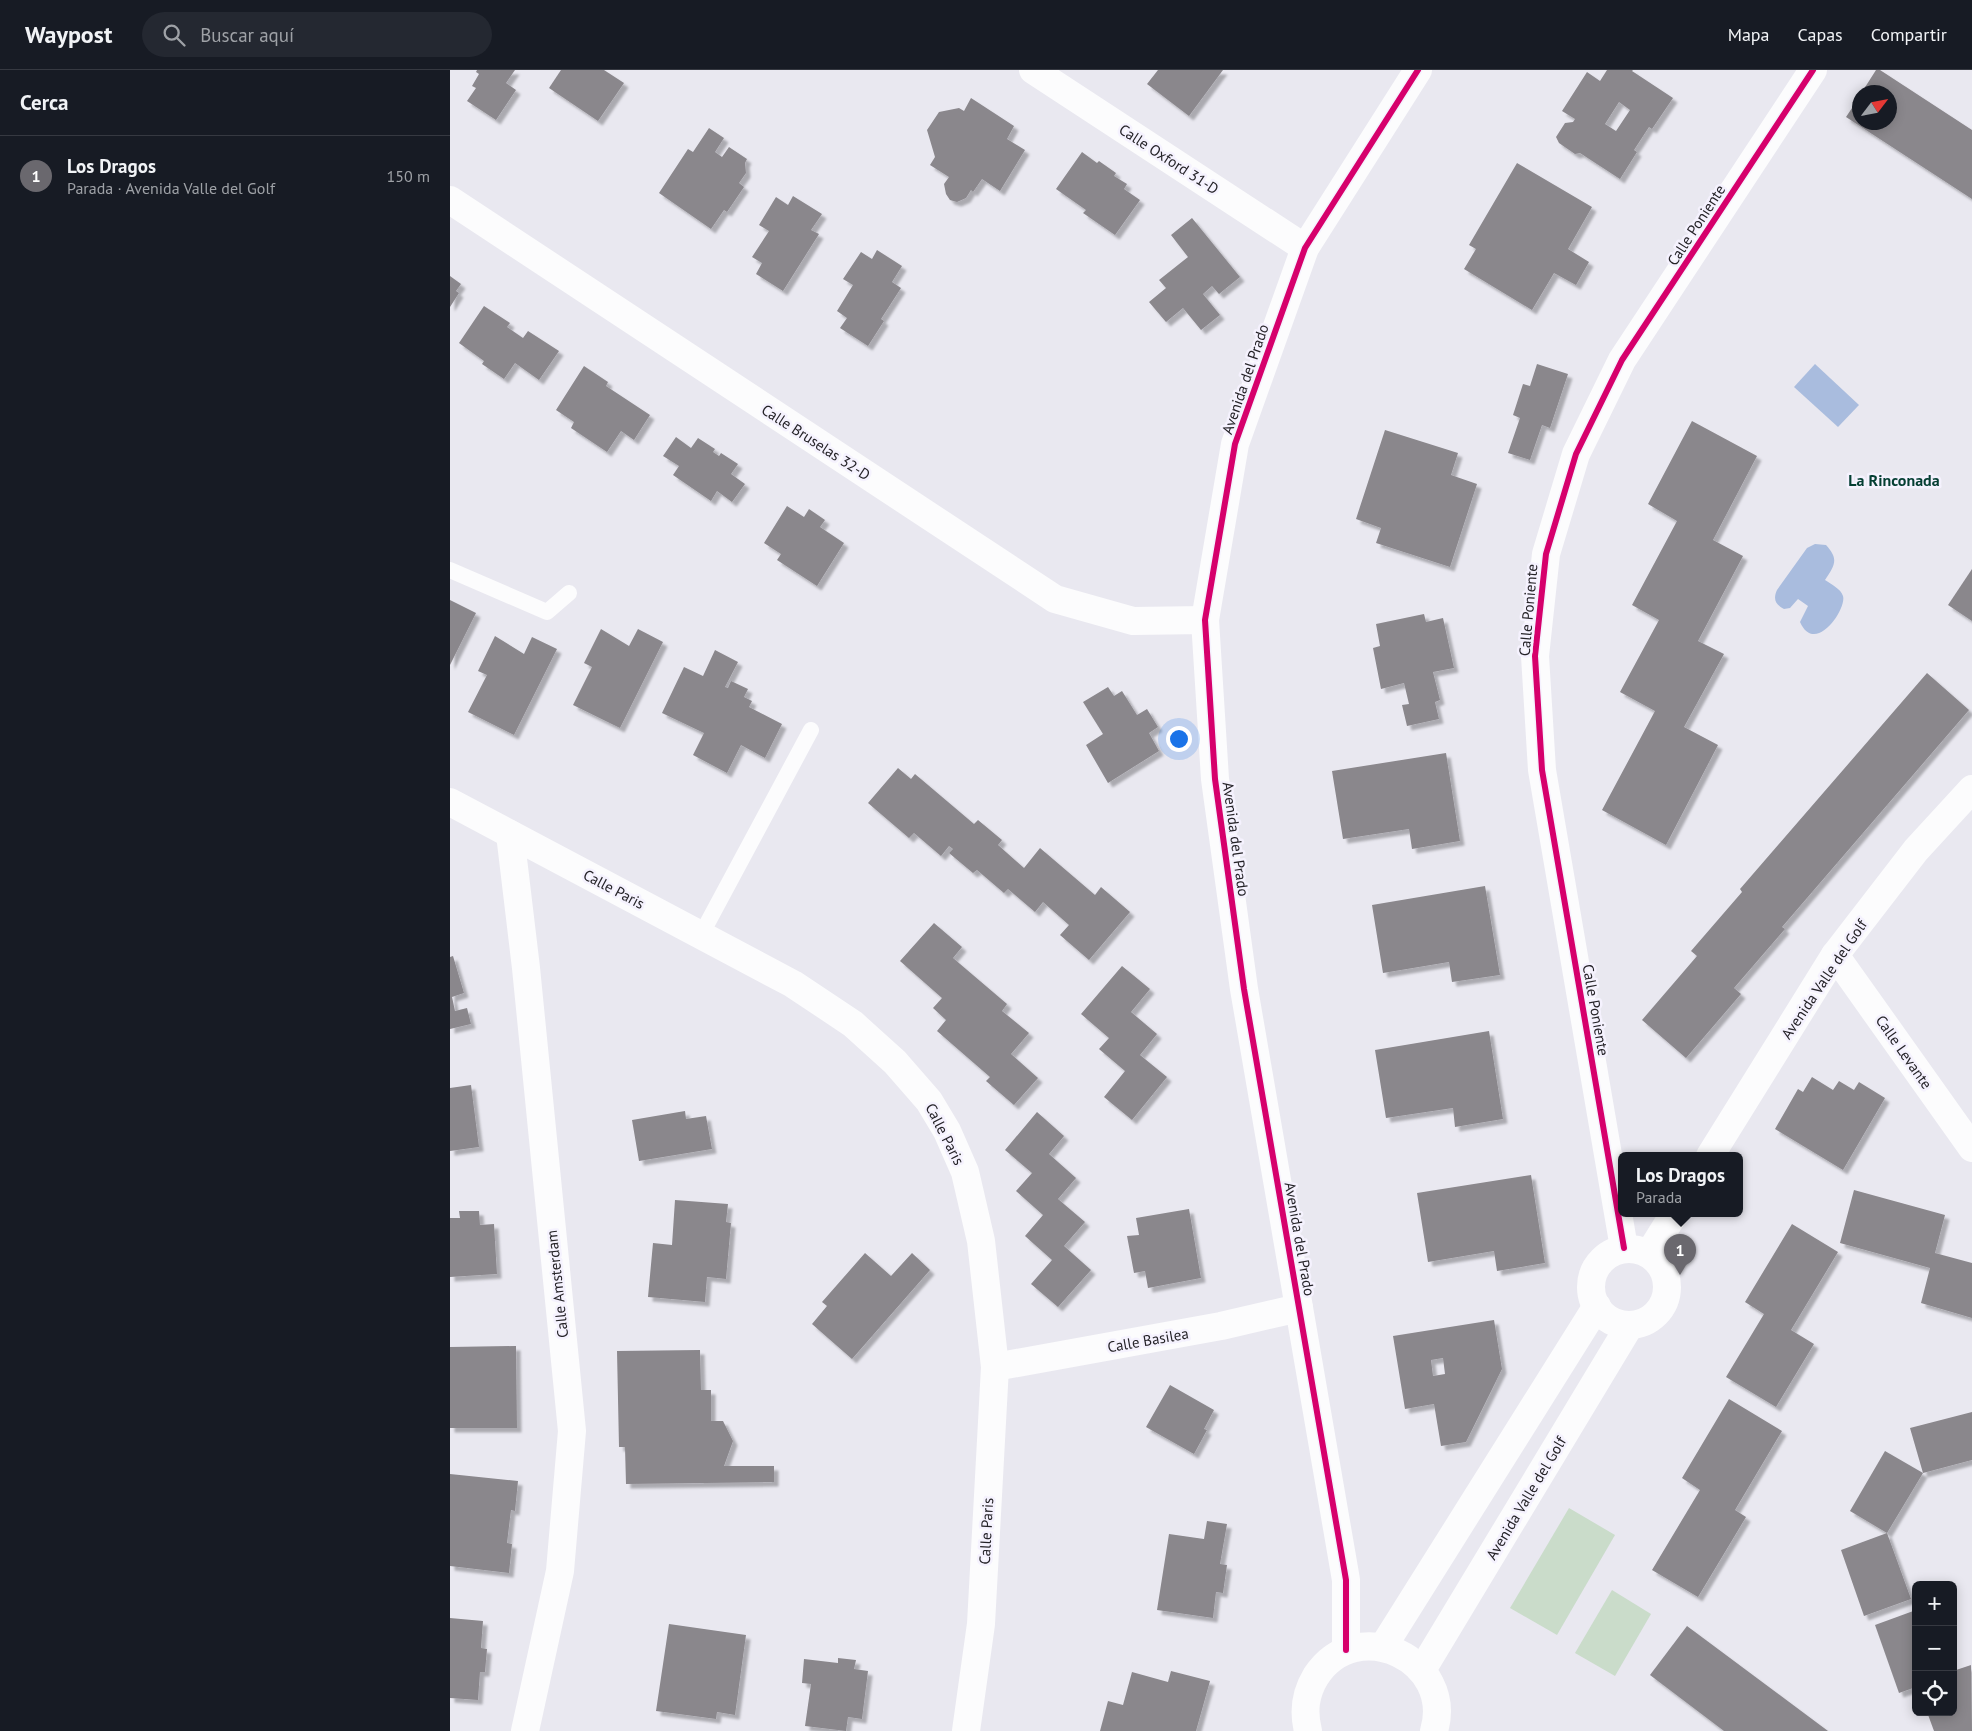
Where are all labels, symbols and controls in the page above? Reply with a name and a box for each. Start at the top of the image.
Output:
search box [142,12,492,57]
text: Waypost [25,19,112,50]
icon: search [160,21,188,49]
text: Buscar aquí [200,23,294,47]
text: Mapa [1728,23,1770,46]
text: Capas [1798,23,1843,46]
text: Compartir [1871,23,1947,46]
north arrow [1852,85,1897,130]
text: Cerca [20,89,69,116]
street label: Calle Oxford 31-D [1116,120,1222,198]
text: Los Dragos [67,154,156,178]
text: 1 [31,166,41,186]
text: 150 m [387,166,430,186]
text: Parada · Avenida Valle del Golf [67,178,275,198]
street label: Calle Poniente [1663,181,1729,269]
street label: Avenida del Prado [1217,321,1273,437]
street label: Calle Bruselas 32-D [758,400,874,484]
district label: La Rinconada [1848,470,1940,490]
street label: Calle Poniente [1514,563,1542,657]
your location [1166,726,1192,752]
street label: Avenida del Prado [1219,781,1253,897]
street label: Calle Paris [580,865,648,913]
street label: Avenida Valle del Golf [1777,915,1872,1042]
street label: Calle Poniente [1579,963,1613,1057]
street label: Calle Levante [1872,1011,1936,1093]
street label: Calle Paris [921,1100,969,1168]
popup [1618,1152,1743,1217]
text: Los Dragos [1636,1163,1725,1187]
street label: Avenida del Prado [1281,1181,1319,1297]
text: Parada [1636,1187,1682,1207]
street label: Calle Amsterdam [542,1229,572,1339]
pin: 1 [1664,1234,1696,1275]
street label: Calle Basilea [1106,1324,1190,1356]
street label: Avenida Valle del Golf [1482,1432,1571,1563]
street label: Calle Paris [975,1497,997,1565]
map controls [1912,1581,1957,1716]
button: + [1912,1581,1957,1626]
button: − [1912,1626,1957,1671]
button: locate [1912,1671,1957,1716]

